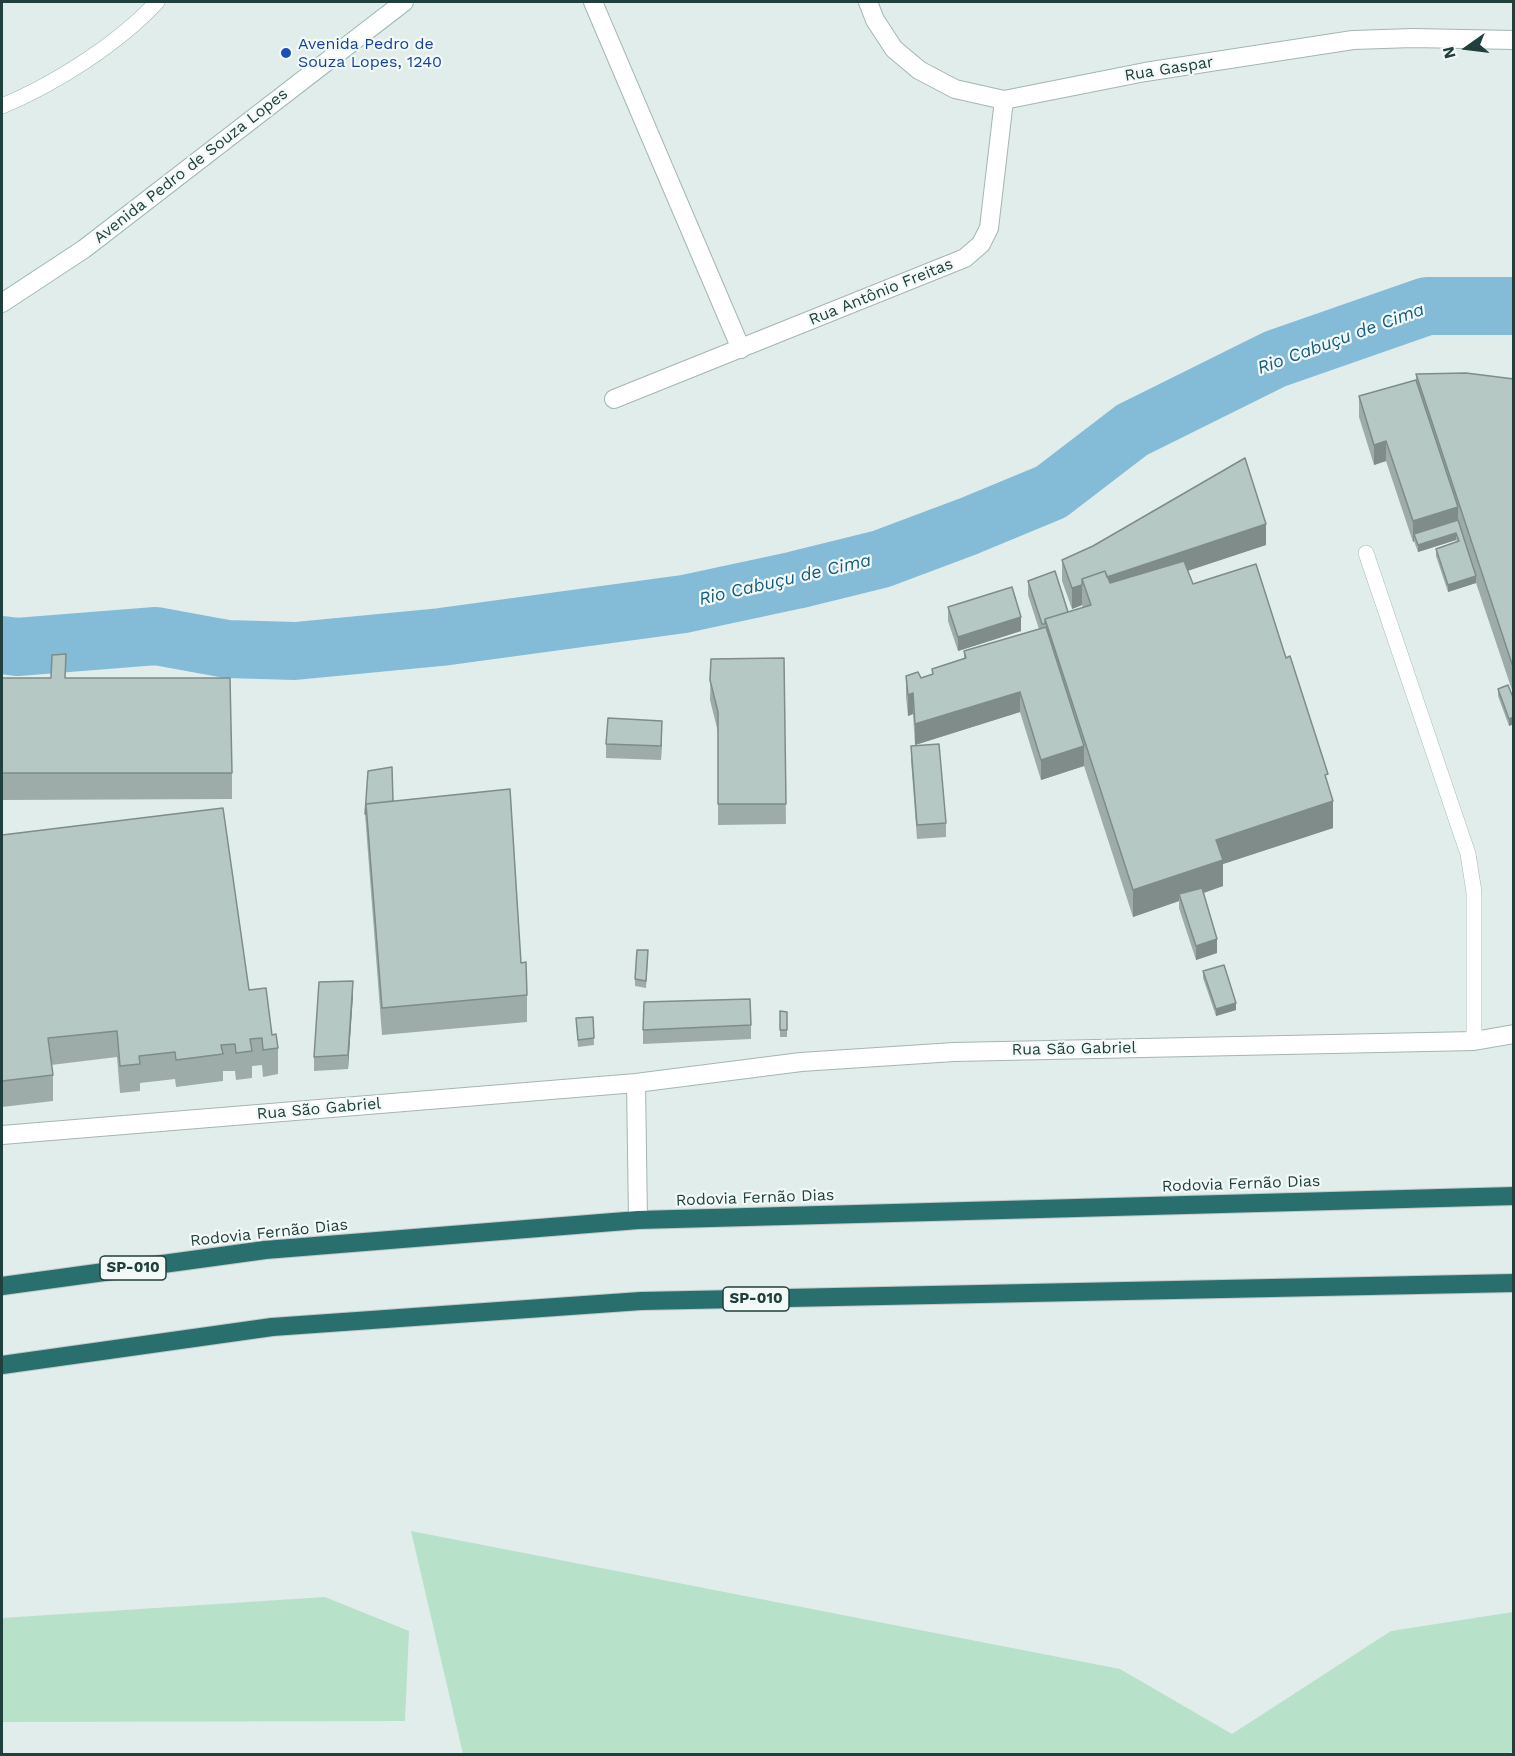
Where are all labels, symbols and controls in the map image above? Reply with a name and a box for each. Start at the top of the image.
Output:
north arrow [1437,18,1497,78]
place label: Avenida Pedro de Souza Lopes, 1240 [298,34,442,72]
text: N [1438,44,1460,61]
marker: Avenida Pedro de Souza Lopes, 1240 [279,46,293,60]
street label: Rua Gaspar [1123,53,1215,85]
street label: Avenida Pedro de Souza Lopes [90,84,292,248]
street label: Rua Antônio Freitas [806,254,956,330]
water label: Rio Cabuçu de Cima [1255,299,1427,379]
water label: Rio Cabuçu de Cima [697,550,873,610]
street label: Rua São Gabriel [1012,1038,1136,1060]
street label: Rua São Gabriel [256,1094,382,1124]
street label: Rodovia Fernão Dias [1161,1172,1321,1196]
street label: Rodovia Fernão Dias [675,1186,835,1210]
street label: Rodovia Fernão Dias [189,1215,349,1251]
road number: SP-010 [100,1256,166,1280]
road number: SP-010 [723,1287,789,1311]

